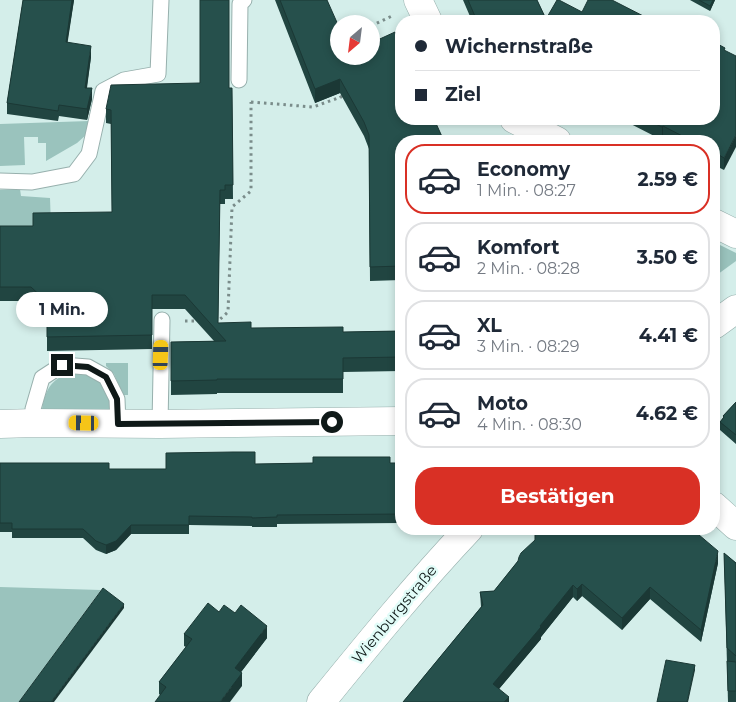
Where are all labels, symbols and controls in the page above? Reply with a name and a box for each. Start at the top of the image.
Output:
north arrow [330,15,380,65]
map controls [330,15,380,65]
text: Wichernstraße [445,35,593,58]
text: Ziel [445,83,481,106]
icon: car [417,157,462,202]
text: Economy [477,158,570,181]
text: 2.59 € [637,168,698,191]
text: 1 Min. · 08:27 [477,181,576,200]
icon: car [417,235,462,280]
text: Komfort [477,236,559,259]
text: 3.50 € [637,246,698,269]
text: 2 Min. · 08:28 [477,259,580,278]
callout: 1 Min. [16,292,108,328]
text: 1 Min. [39,300,85,319]
icon: car [417,313,462,358]
text: XL [477,314,502,337]
text: 4.41 € [639,324,698,347]
text: 3 Min. · 08:29 [477,337,579,356]
car [152,340,169,370]
route end [51,354,73,376]
icon: car [417,391,462,436]
text: Moto [477,392,528,415]
text: 4.62 € [636,402,698,425]
route start [321,411,343,433]
car [68,415,99,431]
text: 4 Min. · 08:30 [477,415,582,434]
button: Bestätigen [415,467,700,525]
street label: Wienburgstraße [347,561,441,667]

